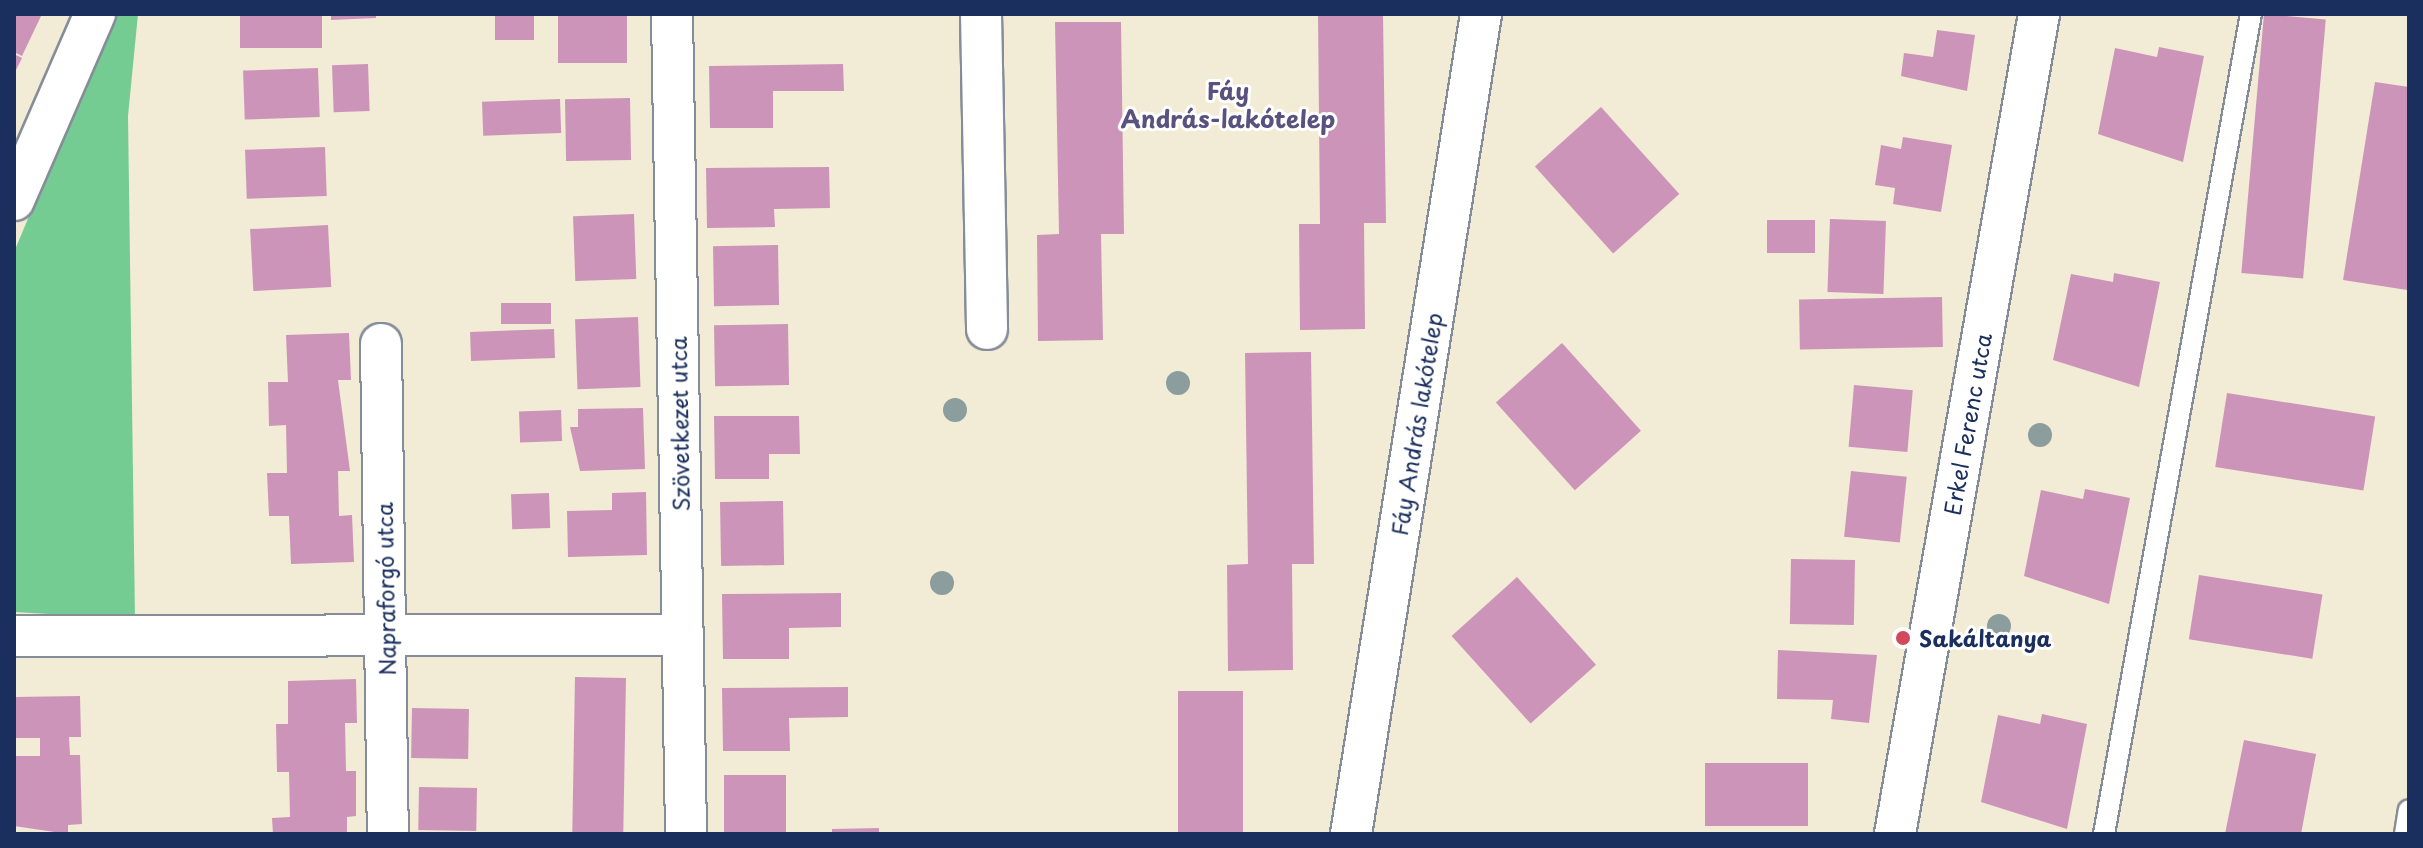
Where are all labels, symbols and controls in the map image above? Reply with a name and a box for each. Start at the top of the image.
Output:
district label: Fáy András-lakótelep [1121,77,1335,133]
street label: Fáy András lakótelep [1385,310,1447,538]
street label: Erkel Ferenc utca [1938,330,1996,518]
street label: Szövetkezet utca [664,335,694,513]
street label: Napraforgó utca [370,501,400,677]
place label: Sakáltanya [1919,625,2051,651]
marker: Sakáltanya [1894,629,1912,647]

